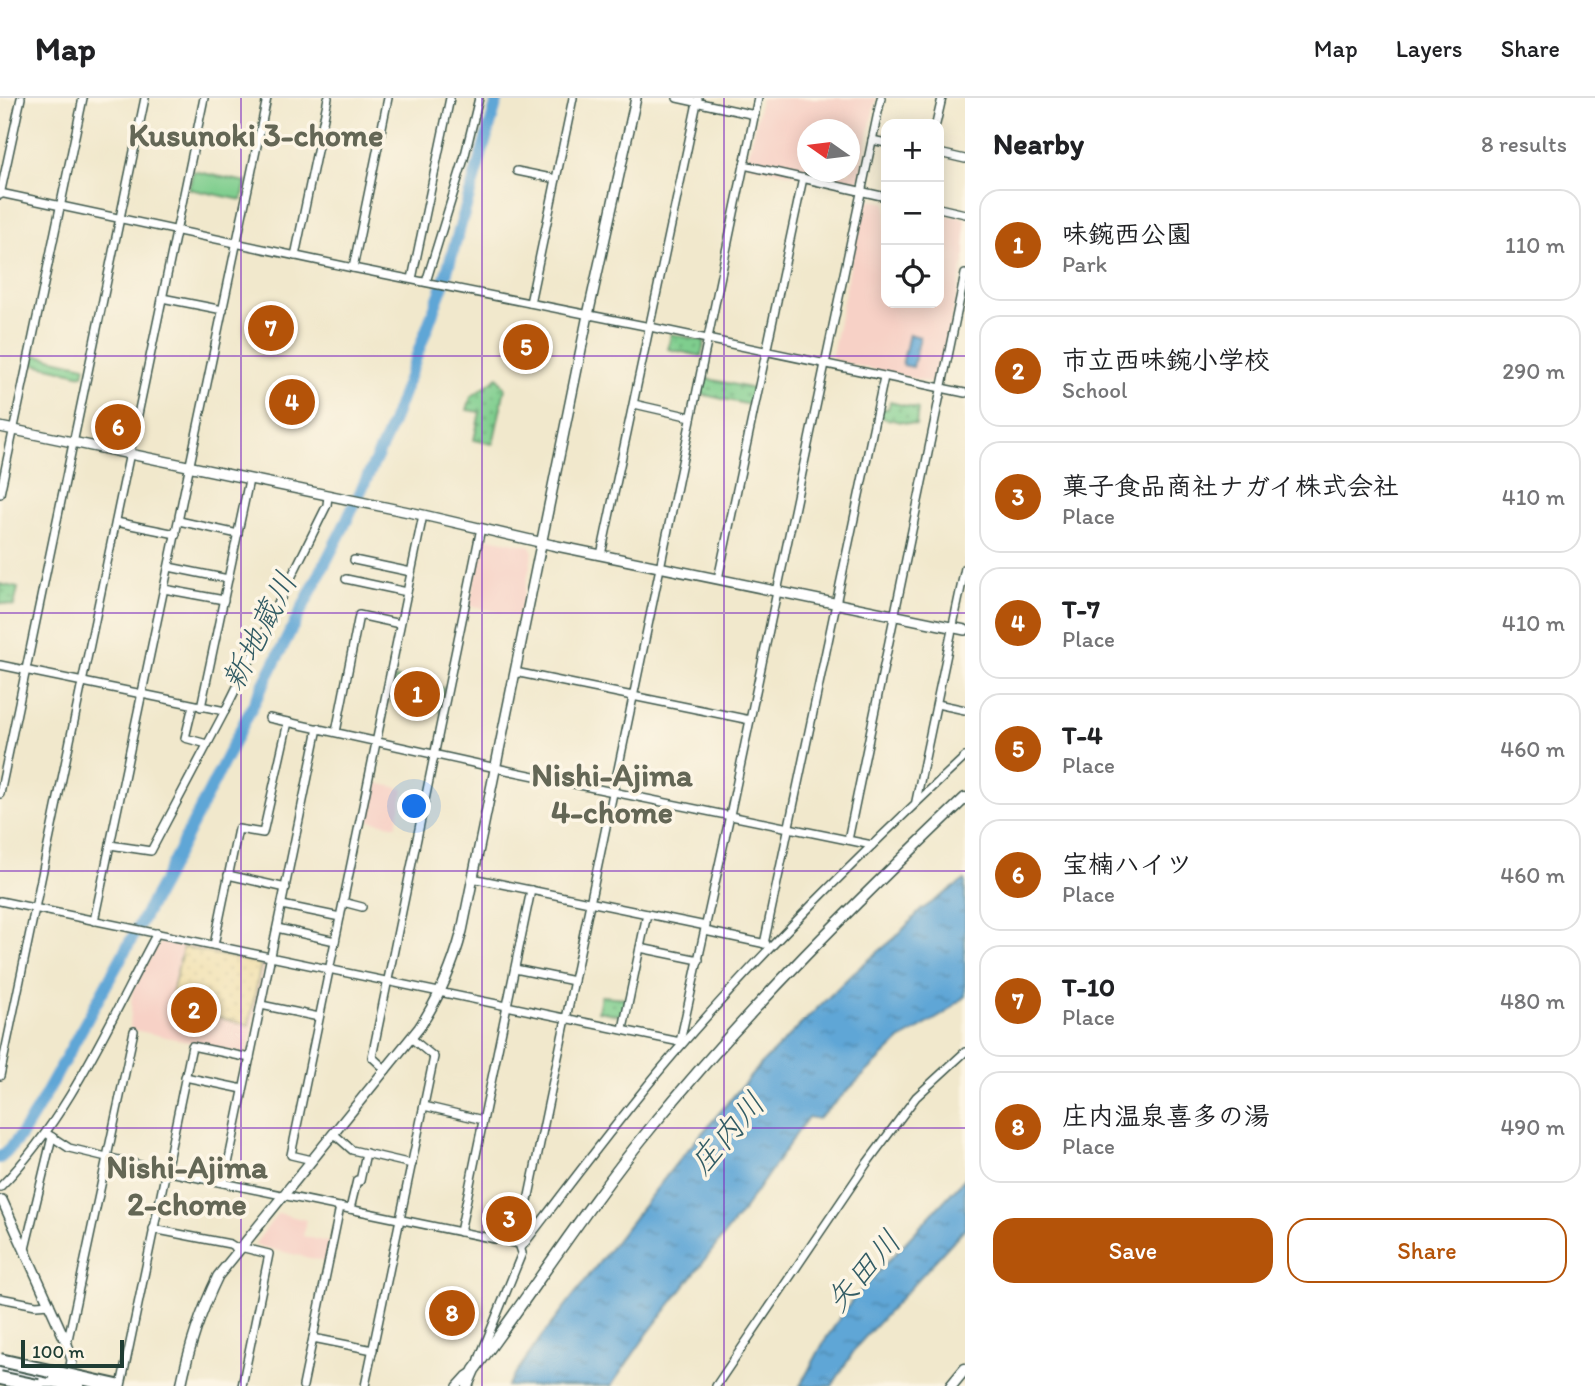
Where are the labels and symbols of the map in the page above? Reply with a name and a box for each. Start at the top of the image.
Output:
district label: Kusunoki 3-chome [129,116,383,154]
north arrow [797,119,860,182]
pin: 7 [248,302,294,354]
pin: 5 [503,321,549,373]
pin: 4 [269,376,315,428]
pin: 6 [95,401,141,453]
water label: 新地蔵川 [213,565,305,697]
pin: 1 [394,668,440,720]
district label: Nishi-Ajima 4-chome [531,756,693,831]
your location [397,789,431,823]
pin: 2 [171,984,217,1036]
water label: 庄内川 [681,1084,773,1182]
district label: Nishi-Ajima 2-chome [106,1148,268,1223]
pin: 3 [486,1193,532,1245]
water label: 矢田川 [817,1222,909,1320]
pin: 8 [429,1287,475,1339]
scale bar [21,1337,124,1369]

